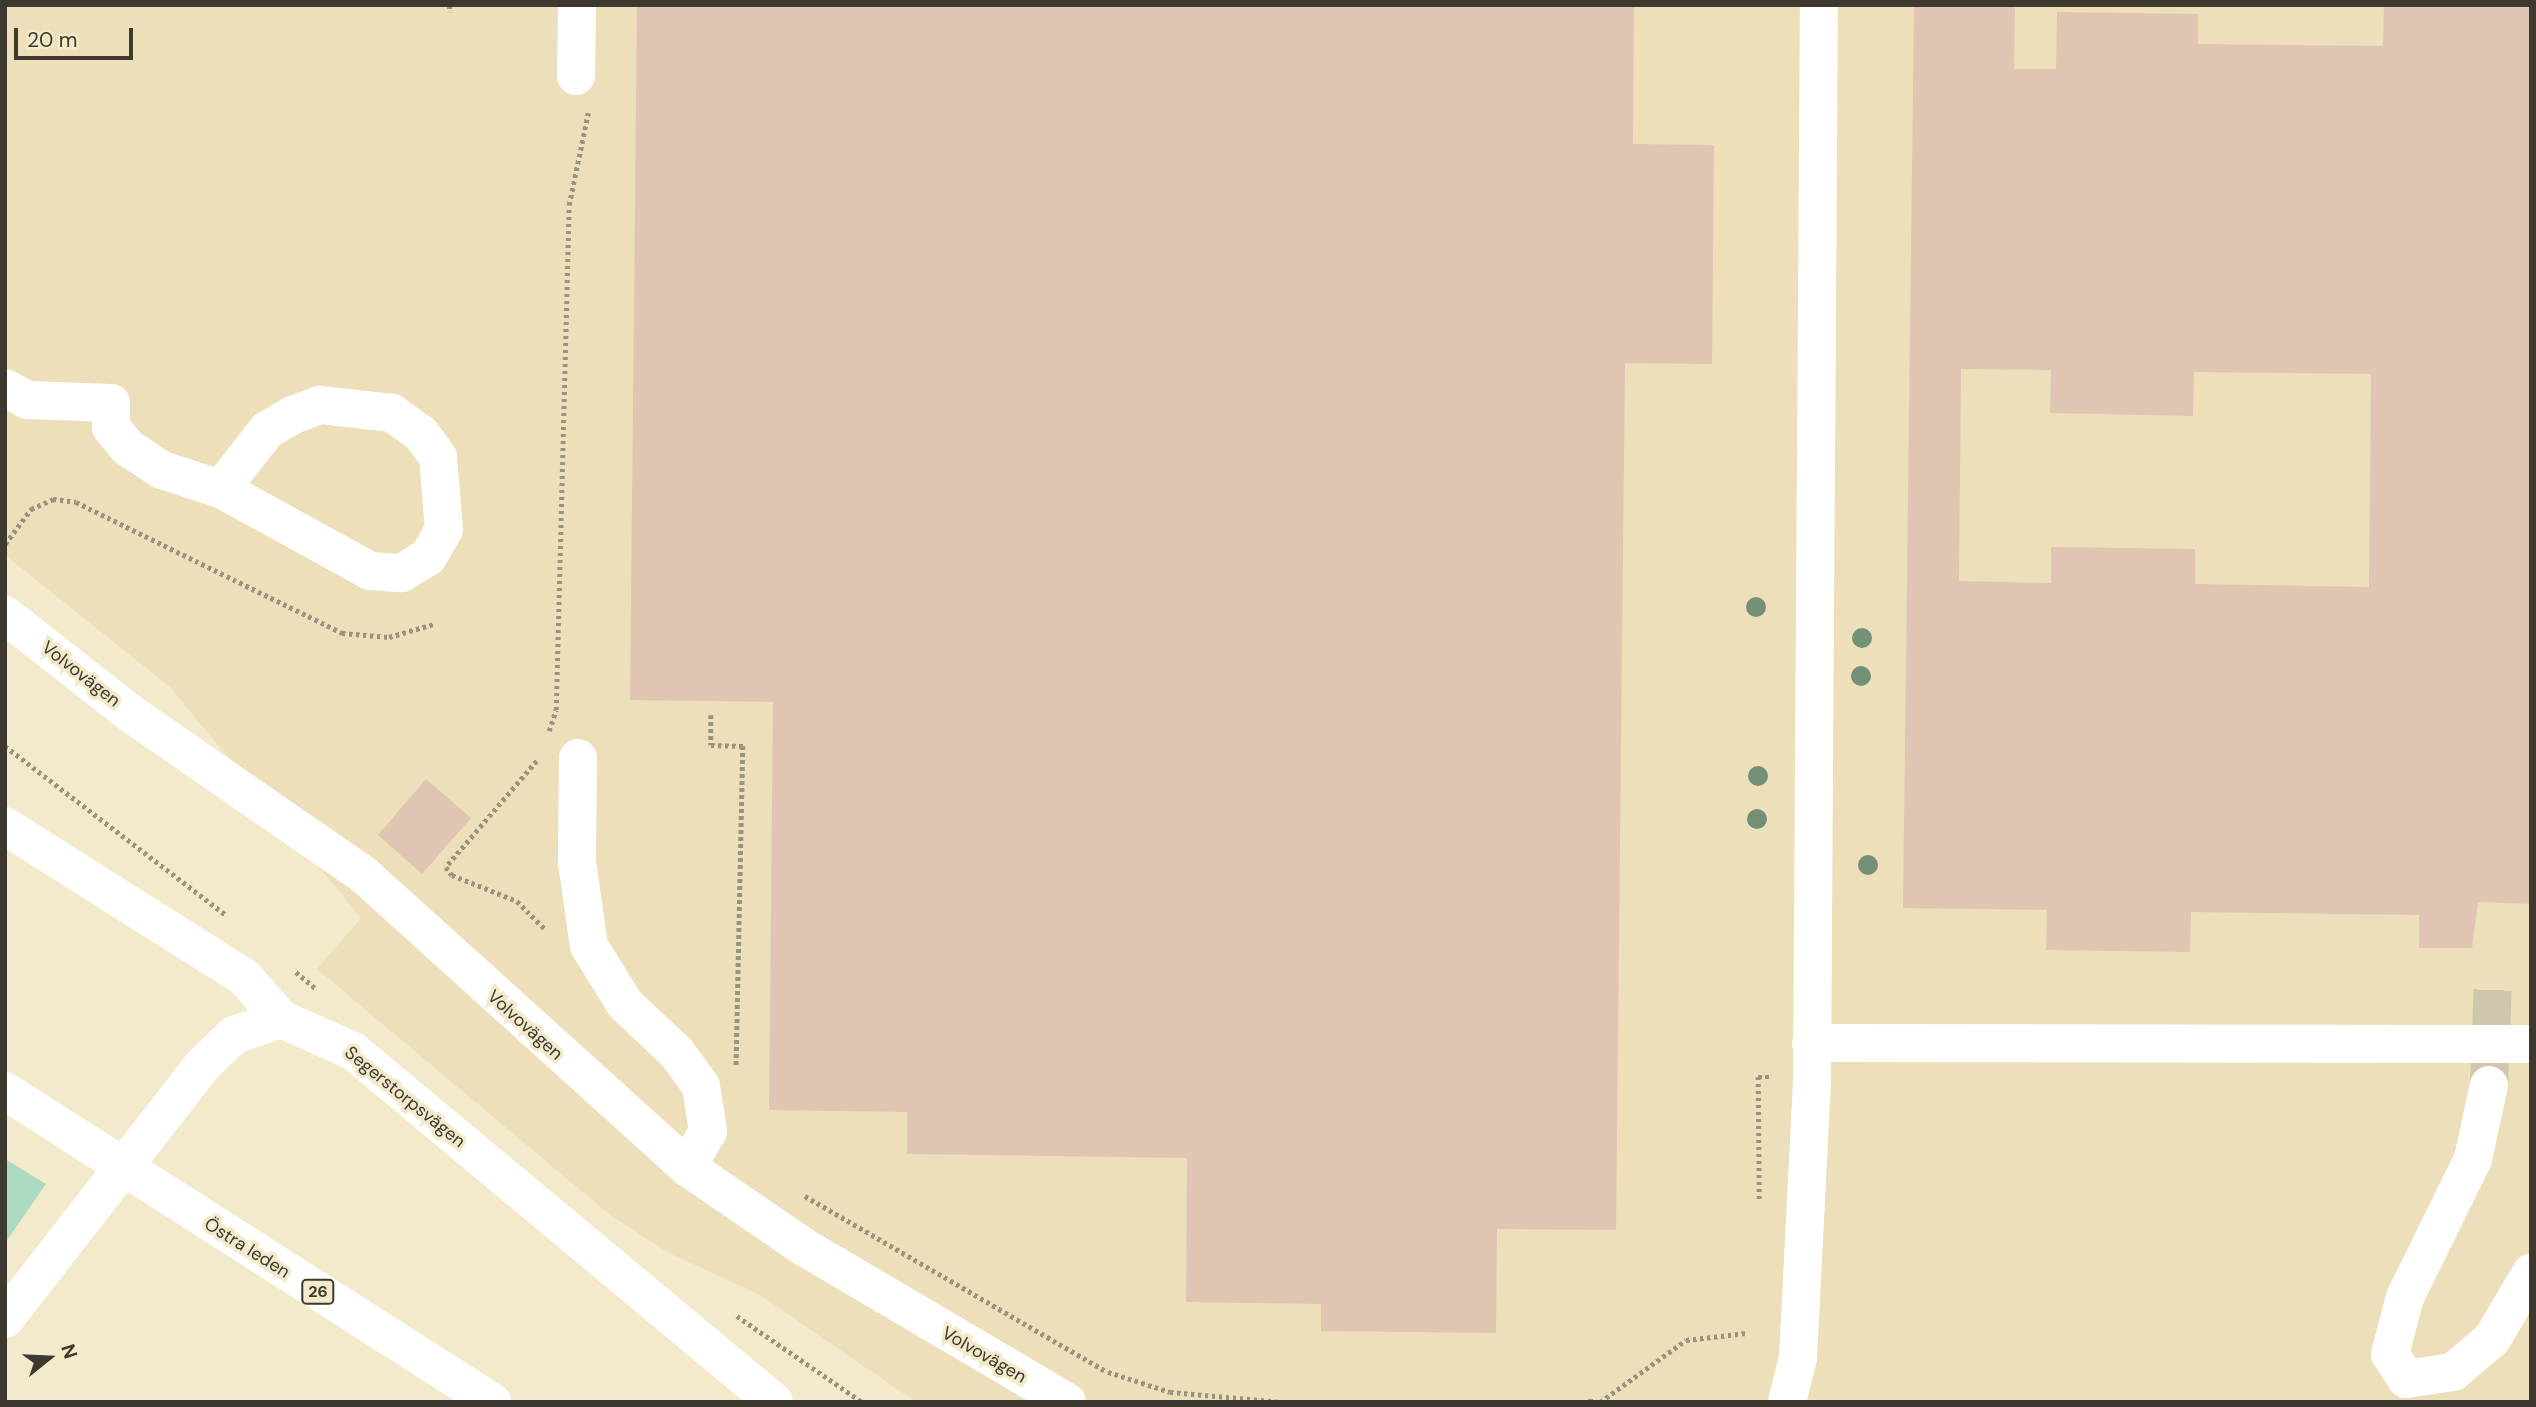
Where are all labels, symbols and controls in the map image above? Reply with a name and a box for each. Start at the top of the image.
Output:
scale bar [18,14,136,58]
text: 20 m [27,26,78,54]
street label: Volvovägen [37,637,125,711]
street label: Volvovägen [483,986,567,1064]
street label: Segerstorpsvägen [340,1042,470,1152]
street label: Östra leden [200,1213,294,1283]
road number: 26 [300,1280,336,1304]
street label: Volvovägen [938,1322,1030,1388]
north arrow [14,1323,84,1393]
text: N [55,1341,83,1362]

